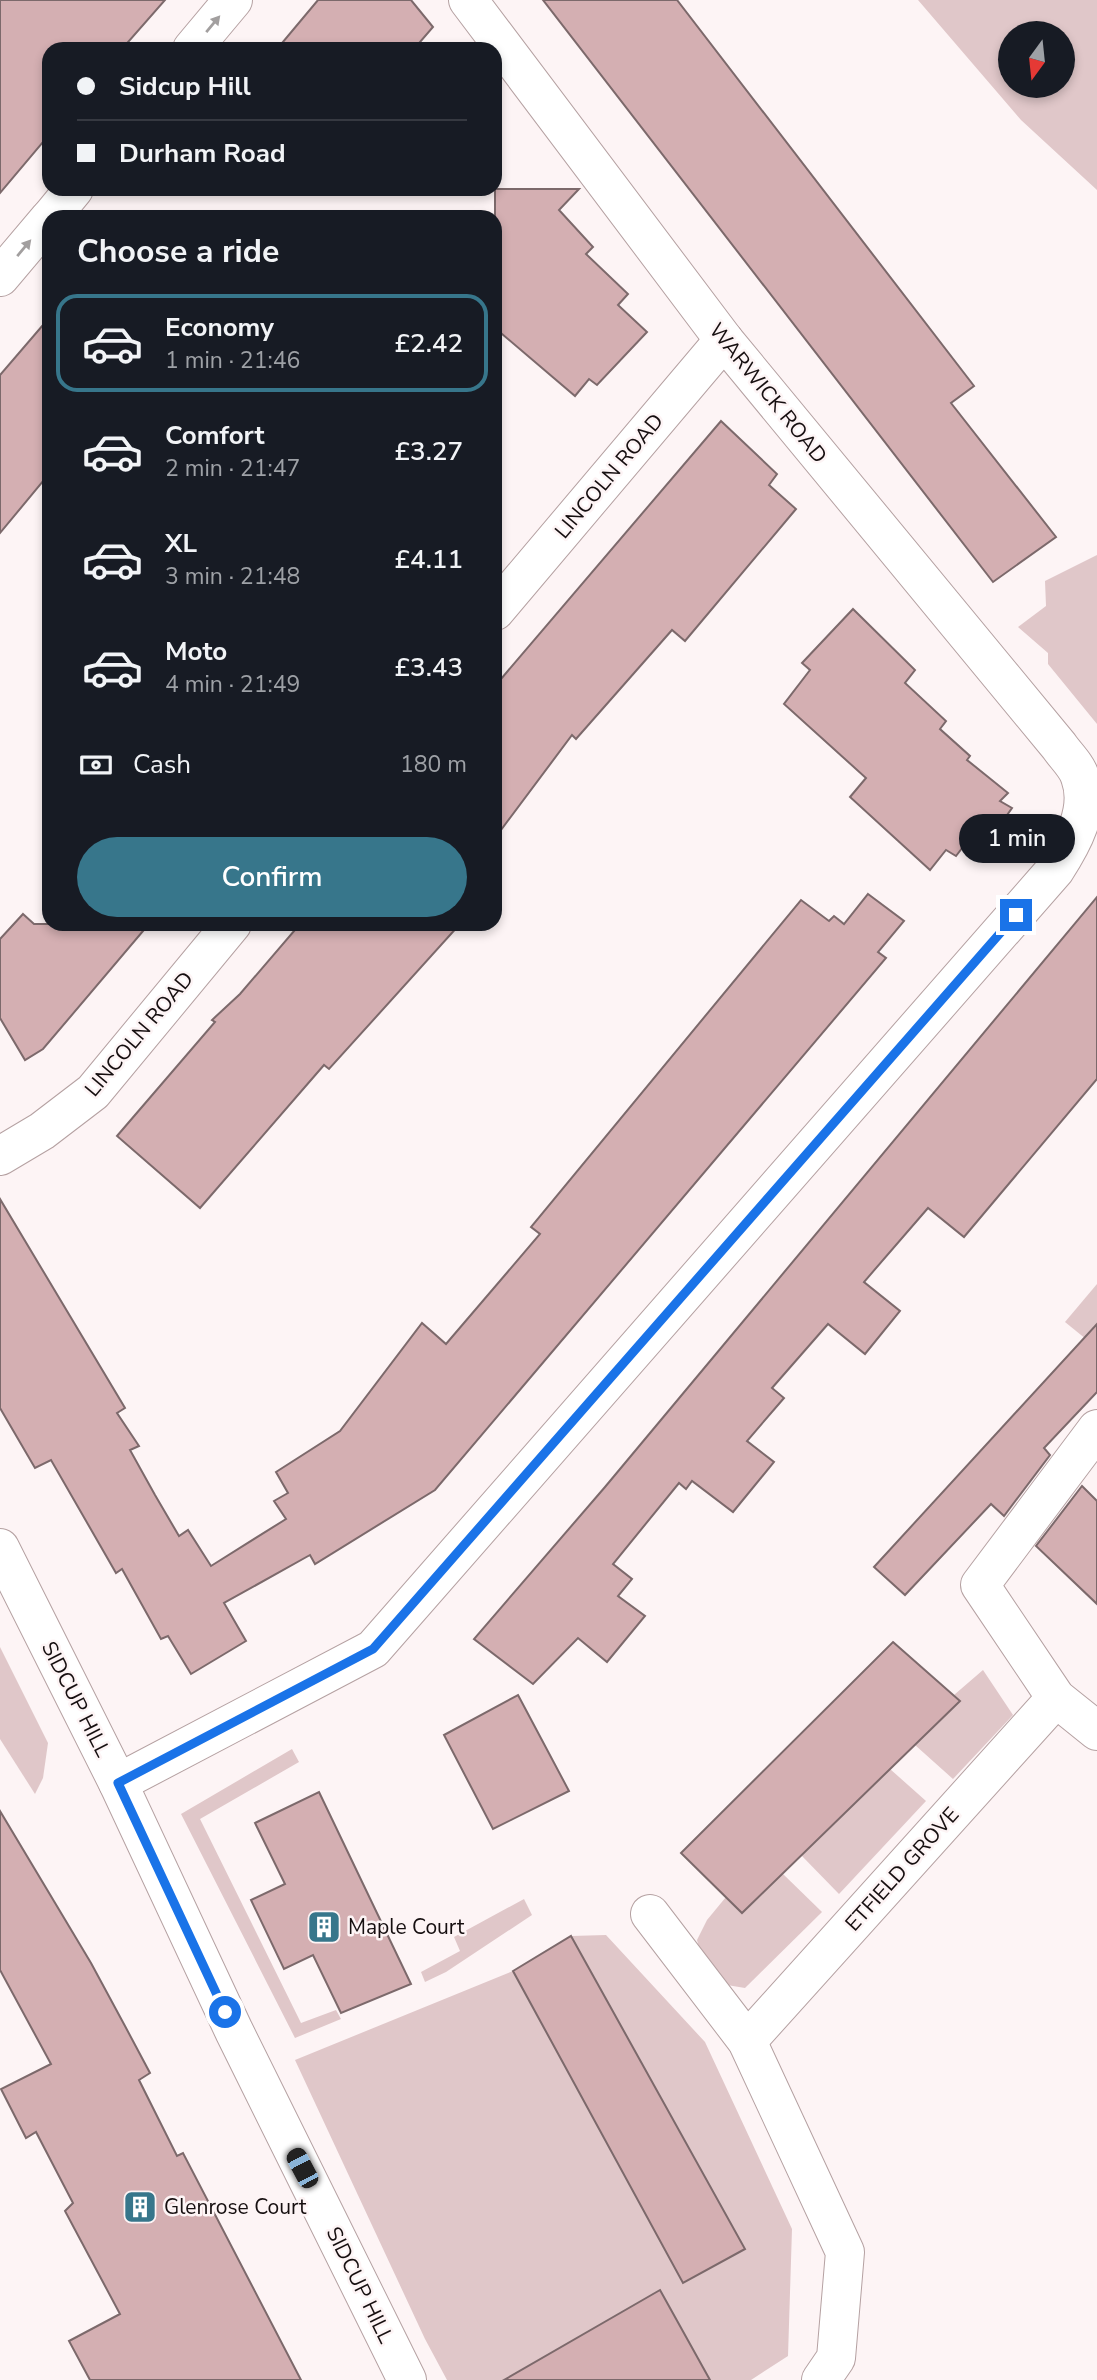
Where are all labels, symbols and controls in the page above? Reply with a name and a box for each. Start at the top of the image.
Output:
one-way arrow [205,16,220,33]
north arrow [998,21,1074,98]
map controls [998,21,1075,98]
text: Sidcup Hill [119,69,251,104]
text: Durham Road [119,136,286,171]
text: Choose a ride [77,230,279,273]
one-way arrow [17,240,32,258]
text: Economy [165,310,274,345]
icon: car [81,312,144,375]
street label: WARWICK ROAD [703,317,833,469]
text: £2.42 [394,326,463,361]
text: 1 min · 21:46 [165,345,300,376]
street label: LINCOLN ROAD [548,408,670,544]
text: Comfort [165,418,265,453]
icon: car [81,420,144,483]
text: £3.27 [394,434,463,469]
text: 2 min · 21:47 [165,453,300,484]
text: XL [165,526,197,561]
icon: car [81,528,144,591]
text: £4.11 [394,542,463,577]
text: 3 min · 21:48 [165,561,300,592]
text: Moto [165,634,227,669]
icon: car [81,636,144,699]
text: £3.43 [394,650,463,685]
text: 4 min · 21:49 [165,669,300,700]
icon: cash [77,746,115,784]
text: Cash [133,747,191,782]
text: 180 m [400,749,467,780]
callout: 1 min [958,814,1074,862]
text: 1 min [988,823,1046,854]
button: Confirm [77,837,467,917]
route end [1000,899,1032,931]
street label: LINCOLN ROAD [78,966,200,1102]
street label: SIDCUP HILL [35,1636,117,1762]
street label: ETFIELD GROVE [839,1801,965,1937]
building icon: Maple Court [305,1908,343,1946]
place label: Maple Court [348,1913,465,1941]
route start [209,1996,241,2028]
car [283,2145,322,2191]
building icon: Glenrose Court [121,2188,159,2226]
place label: Glenrose Court [164,2193,307,2221]
street label: SIDCUP HILL [320,2222,400,2348]

